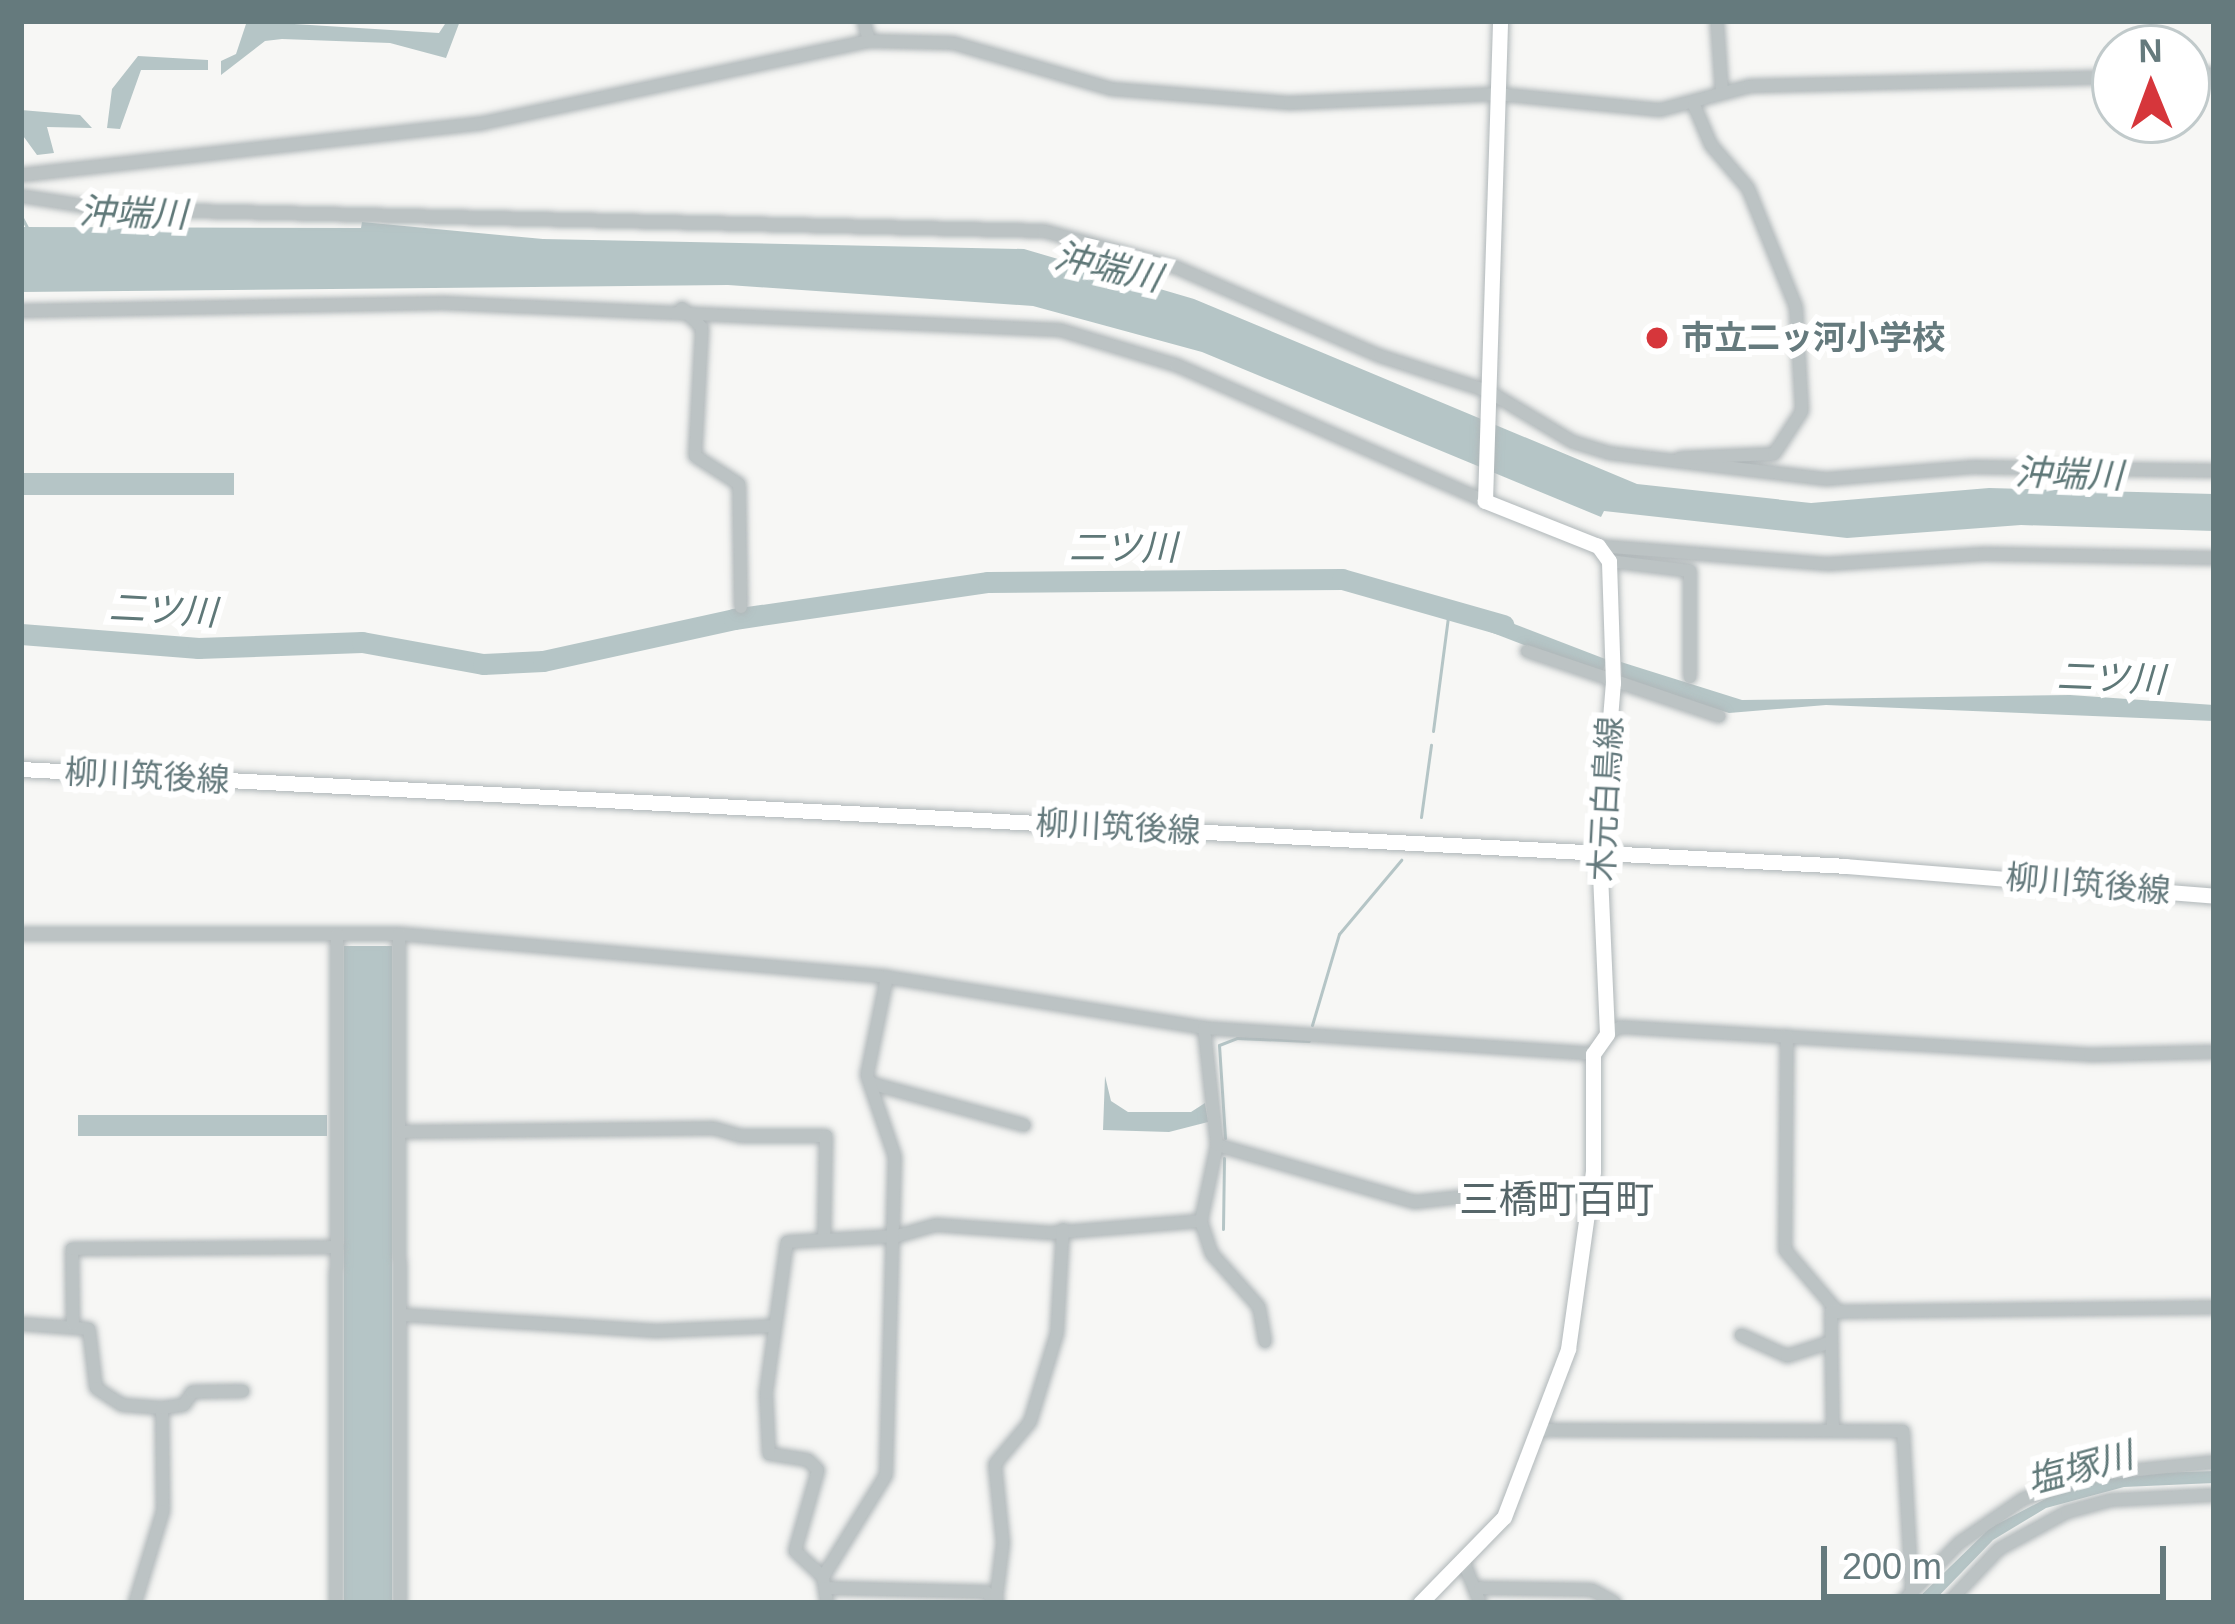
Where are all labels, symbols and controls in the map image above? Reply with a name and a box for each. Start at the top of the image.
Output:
north arrow [2091,24,2211,144]
text: N [2138,32,2163,69]
water label: 沖端川 [78,190,188,236]
water label: 沖端川 [1051,234,1165,300]
place label: 市立二ッ河小学校 [1681,318,1945,358]
marker: 市立二ッ河小学校 [1644,325,1670,351]
water label: 沖端川 [2014,451,2124,497]
water label: 二ツ川 [1069,526,1177,570]
water label: 二ツ川 [108,586,218,634]
water label: 二ツ川 [2056,655,2166,701]
street label: 木元白鳥線 [1582,716,1630,882]
street label: 柳川筑後線 [64,752,230,800]
street label: 柳川筑後線 [1035,803,1201,851]
street label: 柳川筑後線 [2004,857,2172,911]
district label: 三橋町百町 [1460,1177,1654,1223]
water label: 塩塚川 [2022,1433,2138,1503]
scale bar [1827,1522,2172,1596]
text: 200 m [1842,1546,1942,1587]

